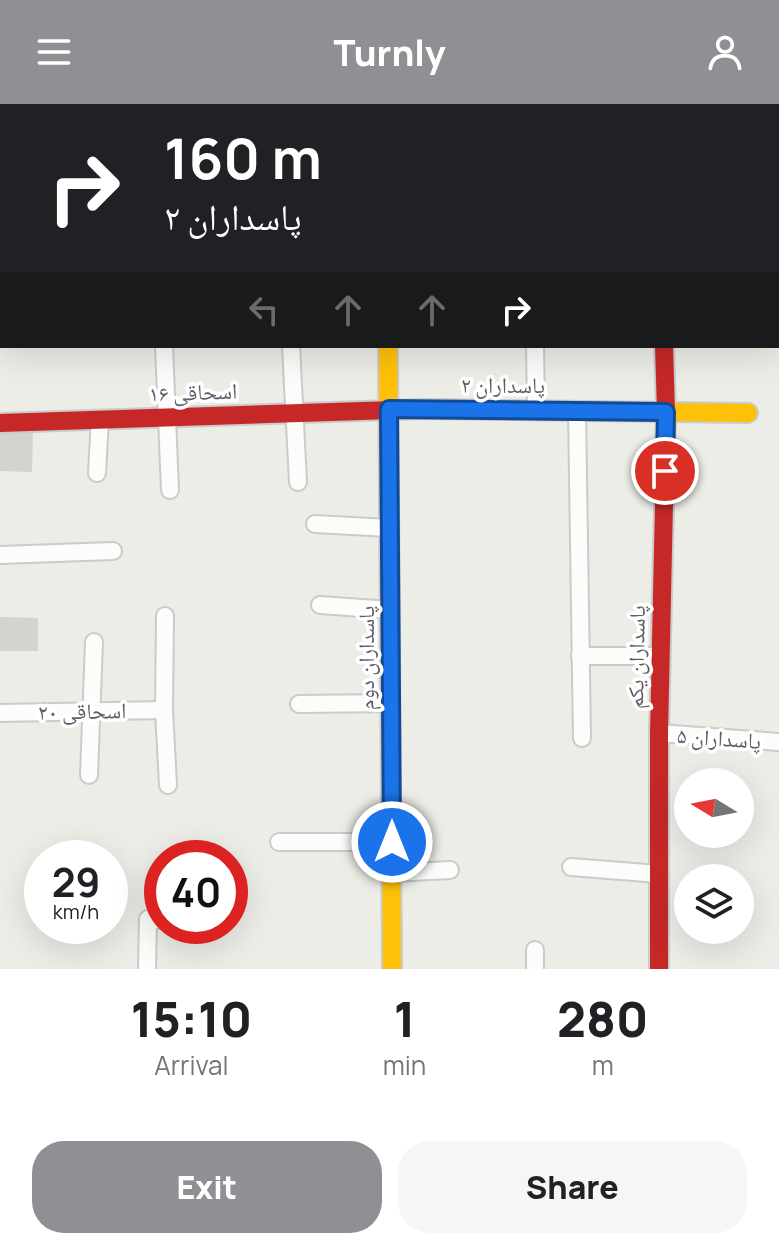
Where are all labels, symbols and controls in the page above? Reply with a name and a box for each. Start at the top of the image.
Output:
text: Turnly [334,28,445,77]
icon: menu [32,30,76,74]
icon: person [703,30,747,74]
text: 160 m [164,119,322,196]
icon: right [32,136,136,240]
text: پاسداران ۲ [164,192,302,241]
icon: left [242,288,286,332]
icon: ahead [326,288,370,332]
icon: ahead [410,288,454,332]
icon: right [494,288,538,332]
street label: پاسداران ۲ [461,370,545,400]
street label: اسحاقی ۱۶ [148,375,238,409]
pin [631,437,699,505]
icon: arrive [643,449,687,493]
street label: پاسداران یکم [620,605,652,709]
street label: پاسداران دوم [351,606,381,710]
street label: اسحاقی ۲۰ [38,695,126,727]
street label: پاسداران ۵ [676,720,762,756]
north arrow [674,768,754,848]
map controls [674,768,754,944]
position arrow [350,800,434,884]
speed limit sign: 40 [144,840,248,944]
text: 29 [52,854,100,909]
button: layers [674,864,754,944]
text: km/h [53,898,99,925]
text: 15:10 [131,986,252,1051]
text: 1 [394,986,415,1051]
text: 280 [557,986,648,1051]
text: Arrival [154,1047,228,1083]
text: min [383,1047,426,1083]
text: m [592,1047,614,1083]
button: Exit [32,1141,382,1233]
button: Share [398,1141,747,1233]

